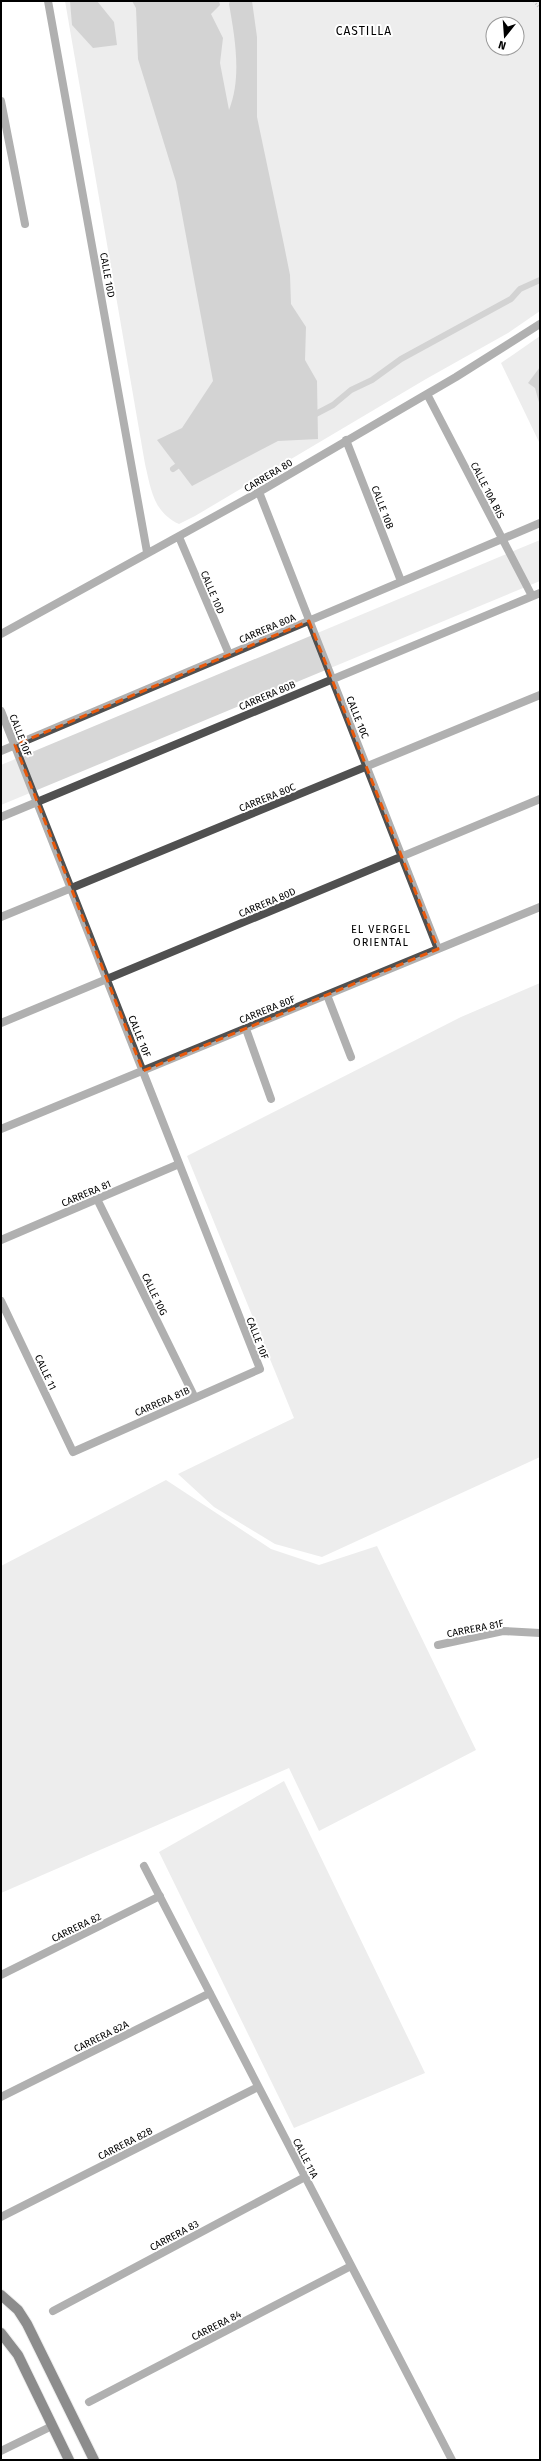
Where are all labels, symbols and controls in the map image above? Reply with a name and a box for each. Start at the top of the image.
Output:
north arrow [485,16,525,56]
district label: CASTILLA [336,24,392,38]
text: N [497,38,508,52]
street label: CALLE 10D [97,252,117,299]
street label: CARRERA 80 [242,457,295,495]
street label: CALLE 10A BIS [468,460,507,521]
street label: CALLE 10B [368,484,396,531]
street label: CALLE 10D [198,569,227,616]
street label: CARRERA 80A [237,612,298,646]
street label: CARRERA 80B [237,679,298,713]
street label: CALLE 10C [343,694,371,741]
street label: CALLE 10F [7,713,34,758]
street label: CARRERA 80C [237,781,298,815]
street label: CARRERA 80D [237,886,298,920]
district label: EL VERGEL ORIENTAL [351,923,411,949]
street label: CARRERA 80F [238,993,297,1027]
street label: CALLE 10F [125,1014,153,1059]
street label: CARRERA 81 [60,1178,113,1210]
street label: CALLE 10G [139,1271,169,1318]
street label: CALLE 10F [244,1316,271,1361]
street label: CALLE 11 [32,1353,59,1392]
street label: CARRERA 81B [133,1384,192,1419]
street label: CARRERA 81F [446,1618,505,1640]
street label: CARRERA 82 [50,1911,103,1945]
street label: CARRERA 82A [72,2018,131,2055]
street label: CARRERA 82B [96,2125,155,2163]
street label: CALLE 11A [290,2136,320,2181]
street label: CARRERA 83 [148,2218,201,2254]
street label: CARRERA 84 [190,2308,244,2344]

